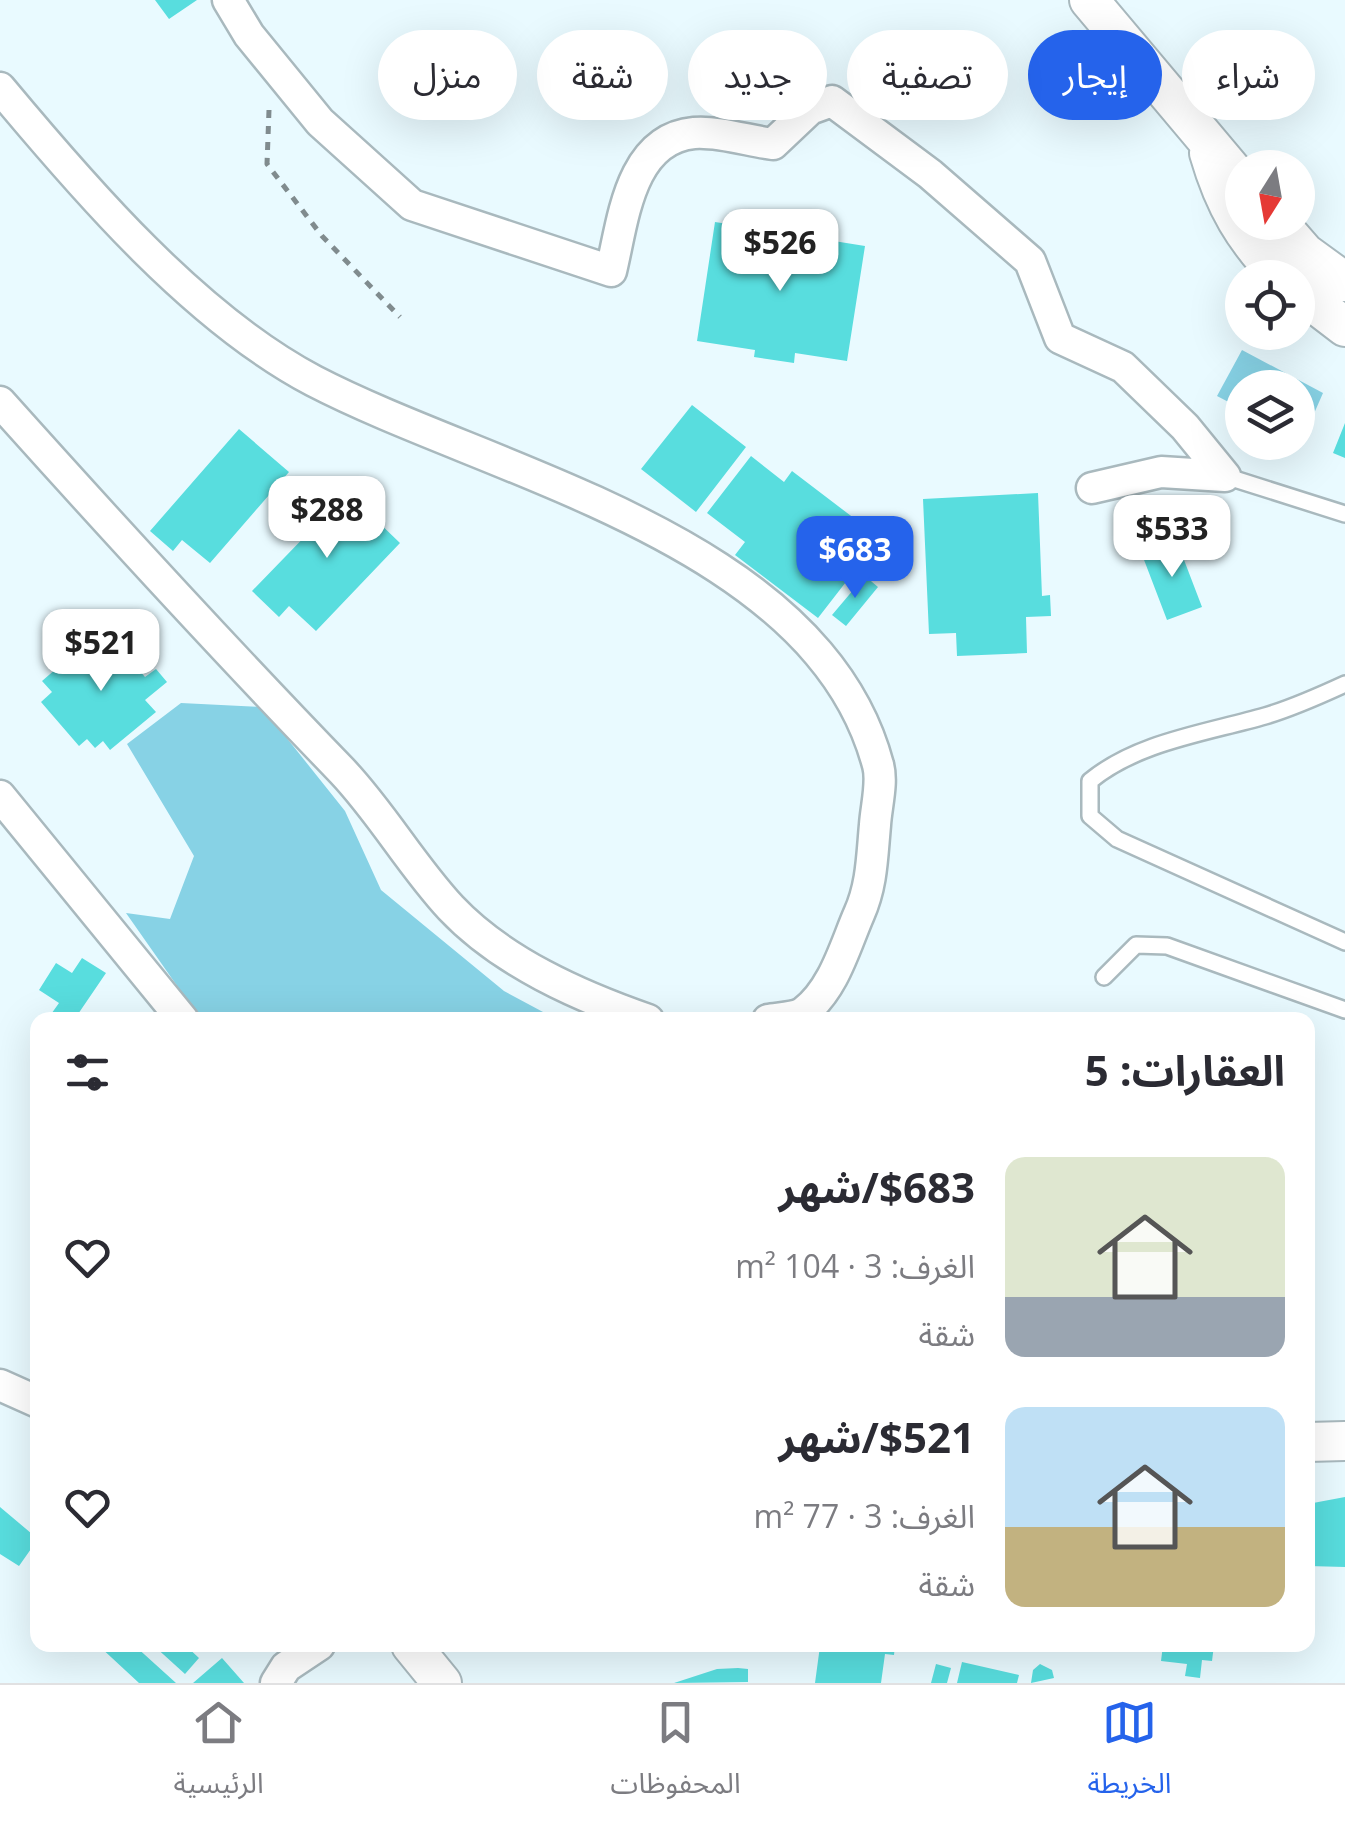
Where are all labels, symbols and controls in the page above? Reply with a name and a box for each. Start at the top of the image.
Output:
chip: منزل [378,30,517,120]
chip: شقة [537,30,668,120]
chip: جديد [688,30,827,120]
chip: تصفية [847,30,1008,120]
chip: إيجار [1028,30,1162,120]
chip: شراء [1182,30,1315,120]
north arrow [1225,150,1315,240]
map controls [1225,150,1315,460]
pin: $526 [721,209,839,294]
text: $526 [743,220,817,263]
button: locate [1225,260,1315,350]
button: layers [1225,370,1315,460]
pin: $288 [268,476,386,561]
text: $288 [290,487,364,530]
pin: $533 [1113,495,1231,580]
text: $533 [1135,506,1209,549]
pin: $683 [796,516,914,601]
text: $683 [818,527,892,570]
pin: $521 [42,609,160,694]
text: $521 [64,620,138,663]
text: العقارات: 5 [1085,1041,1285,1098]
icon: filters [60,1045,115,1100]
text: $683/شهر [779,1158,975,1215]
icon: home [1085,1197,1205,1317]
icon: heart [60,1230,115,1285]
text: الغرف: 3 · 104 m² [735,1244,975,1287]
text: شقة [919,1312,975,1355]
text: $521/شهر [779,1408,975,1465]
icon: home [1085,1447,1205,1567]
icon: heart [60,1480,115,1535]
text: الغرف: 3 · 77 m² [754,1494,975,1537]
text: شقة [919,1562,975,1605]
tab: الرئيسية [174,1695,264,1814]
tab: المحفوظات [611,1695,741,1814]
tab: الخريطة [1088,1695,1171,1814]

